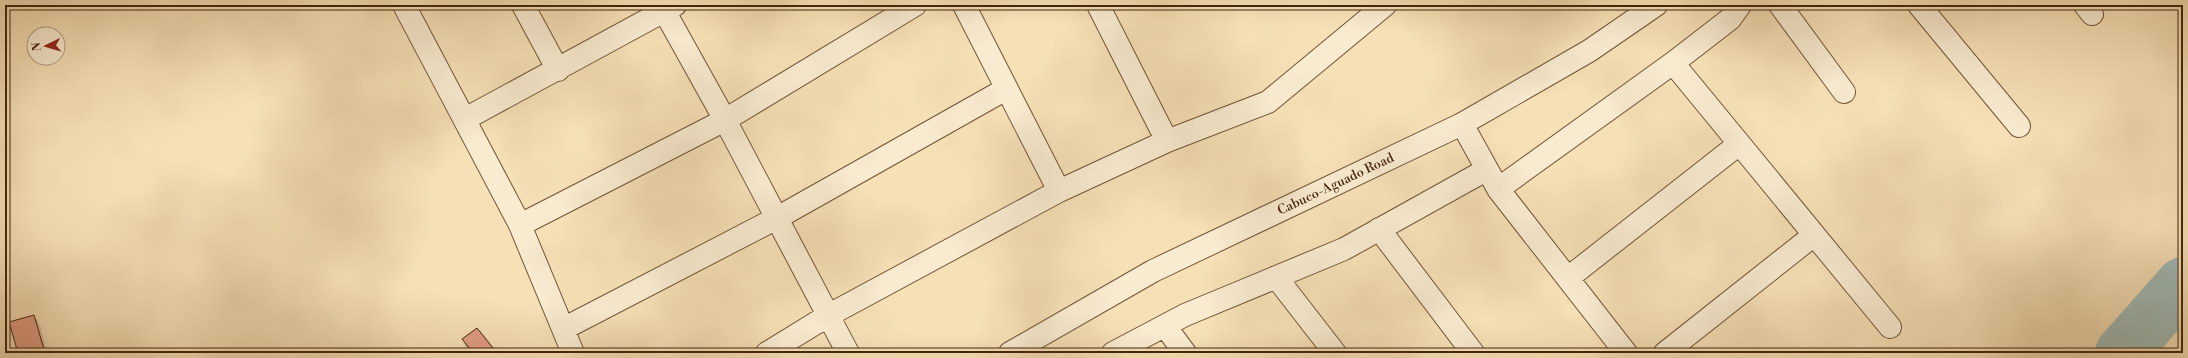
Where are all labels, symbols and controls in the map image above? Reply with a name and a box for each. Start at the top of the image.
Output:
north arrow [26,26,66,66]
text: N [30,42,44,52]
street label: Cabuco-Aguado Road [1275,149,1397,219]

